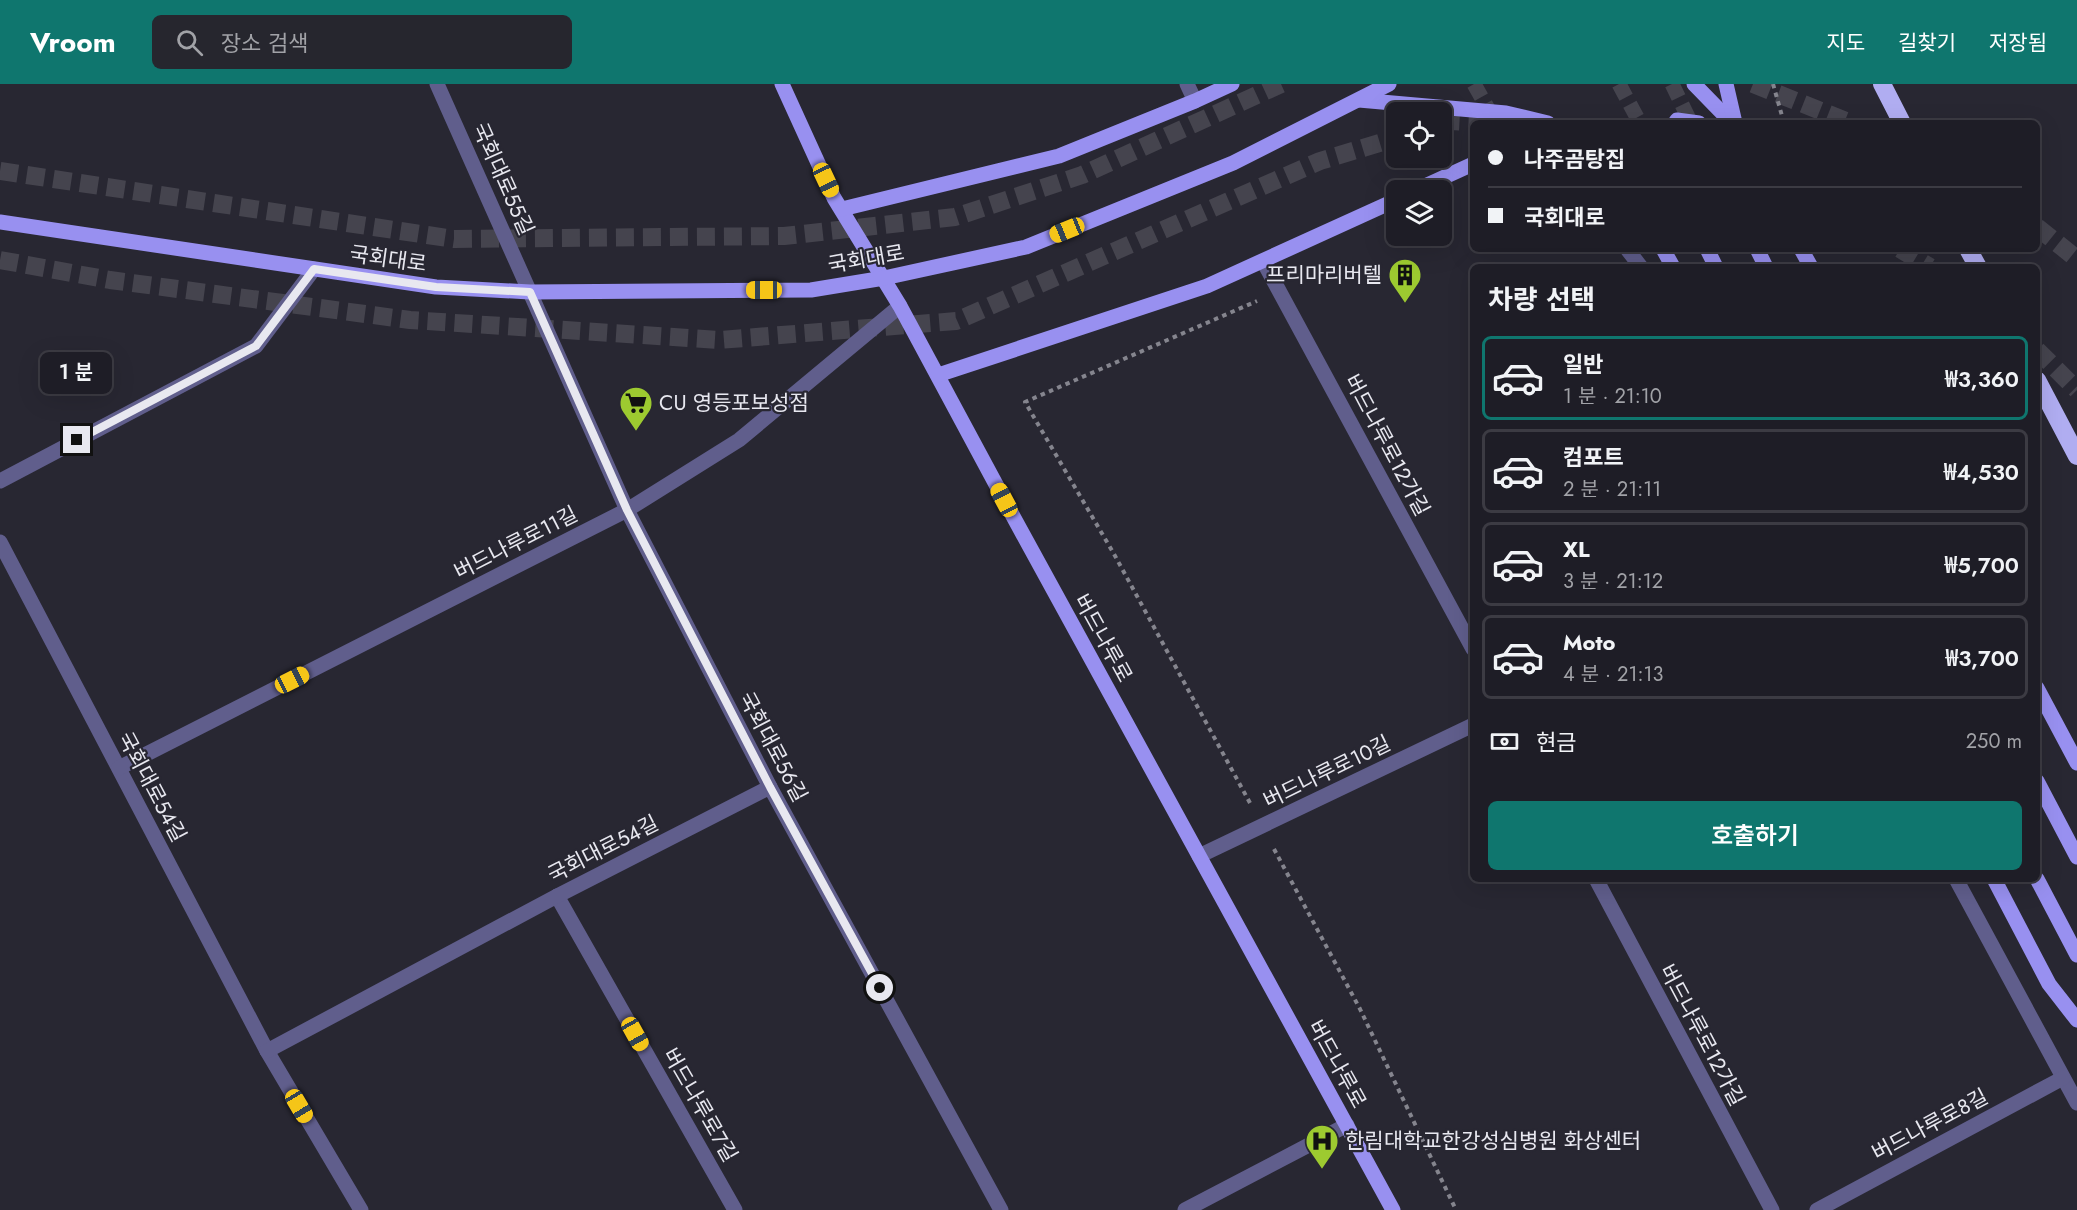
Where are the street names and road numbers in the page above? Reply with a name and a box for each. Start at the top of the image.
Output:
street label: 국회대로55길 [465,118,541,240]
street label: 국회대로 [825,238,907,280]
street label: 국회대로 [348,239,428,279]
street label: 버드나루로12가길 [1337,369,1437,521]
street label: 버드나루로11길 [449,499,583,587]
street label: 버드나루로 [1066,588,1140,688]
street label: 국회대로56길 [731,687,815,807]
street label: 국회대로54길 [110,727,194,847]
street label: 버드나루로10길 [1258,728,1396,816]
street label: 국회대로54길 [542,808,664,890]
street label: 버드나루로12가길 [1652,959,1752,1111]
street label: 버드나루로 [1300,1014,1374,1114]
street label: 버드나루로7길 [655,1043,745,1167]
street label: 버드나루로8길 [1867,1082,1993,1168]

